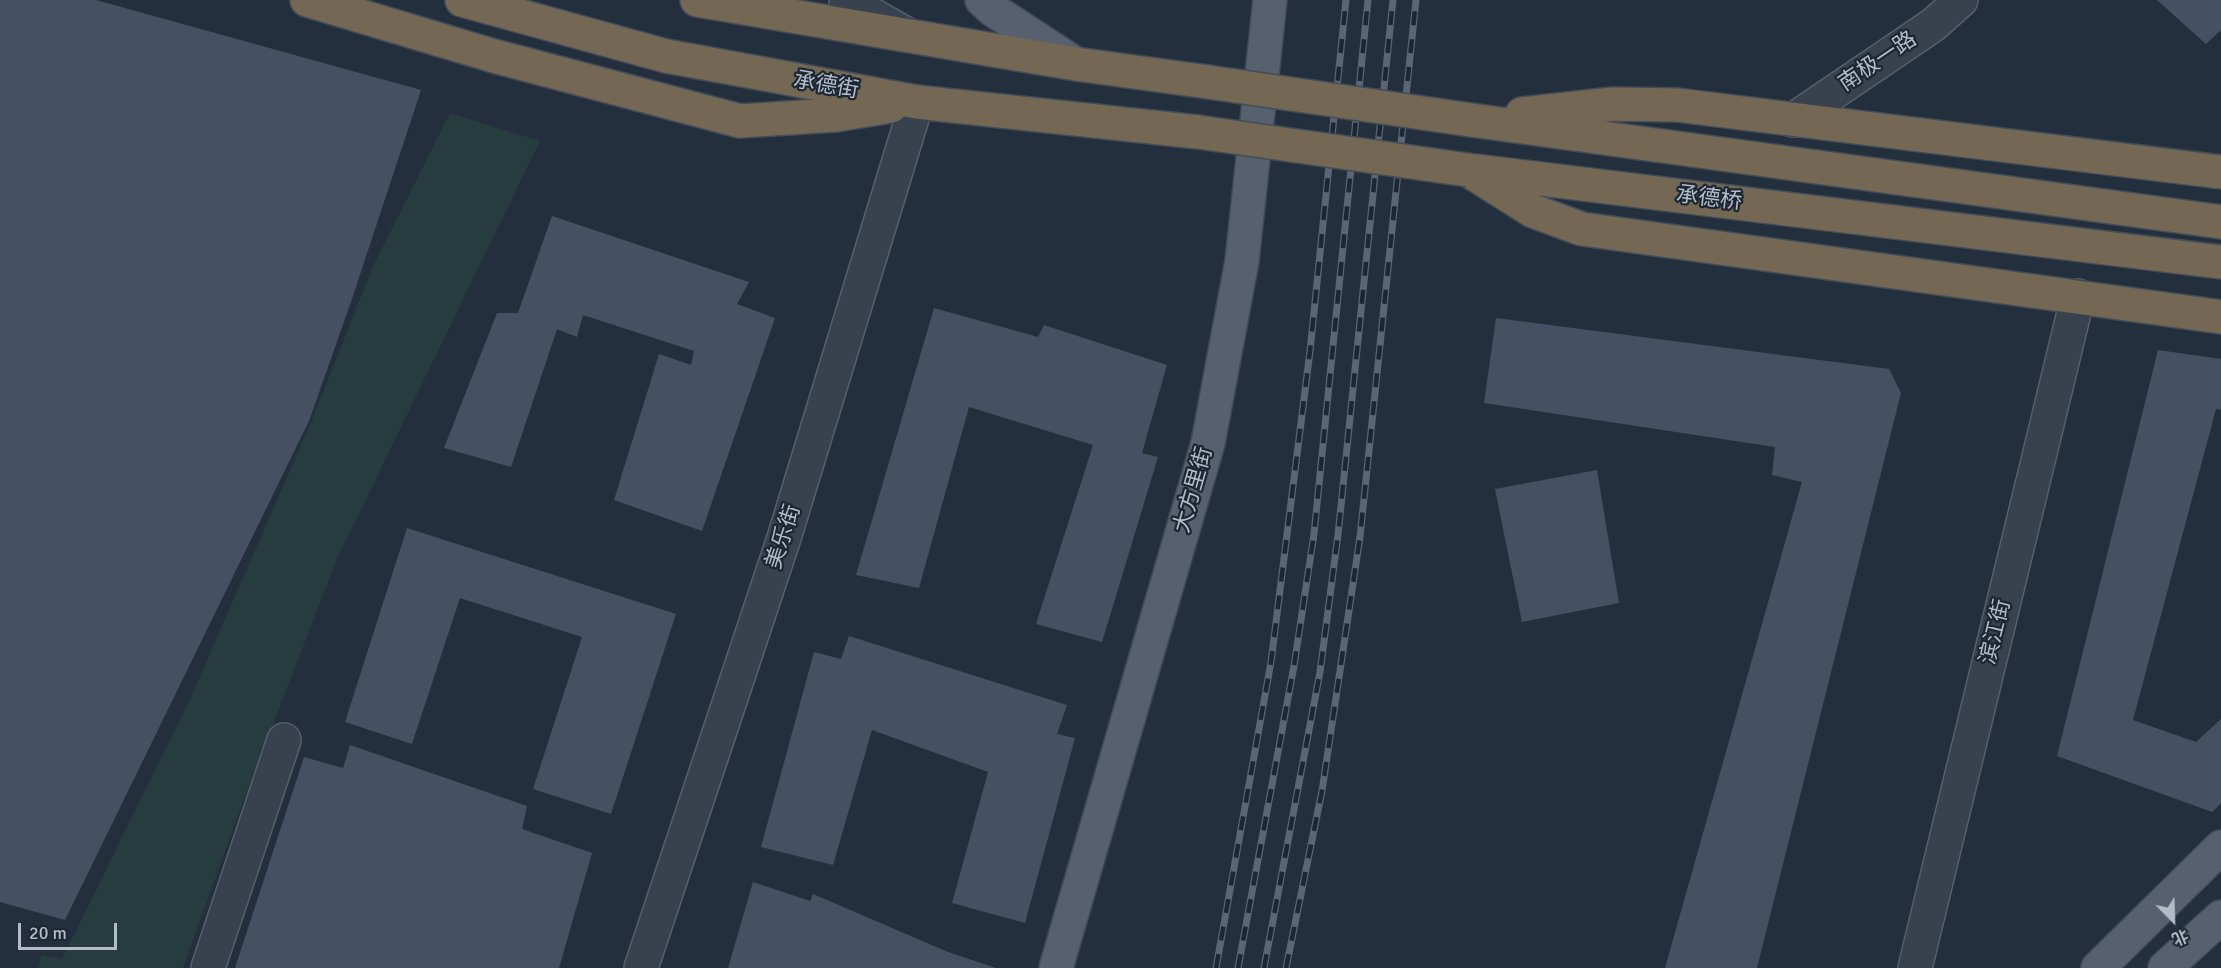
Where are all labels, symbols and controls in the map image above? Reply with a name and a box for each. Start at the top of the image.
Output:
street label: 南极一路 [1834,26,1922,98]
street label: 承德街 [791,67,861,105]
street label: 承德桥 [1675,182,1743,216]
street label: 大方里街 [1169,444,1219,536]
street label: 美乐街 [761,502,807,572]
street label: 滨江街 [1975,597,2017,667]
north arrow [2143,890,2203,950]
scale bar [21,911,120,949]
text: 20 m [29,922,67,944]
text: 北 [2169,924,2191,949]

